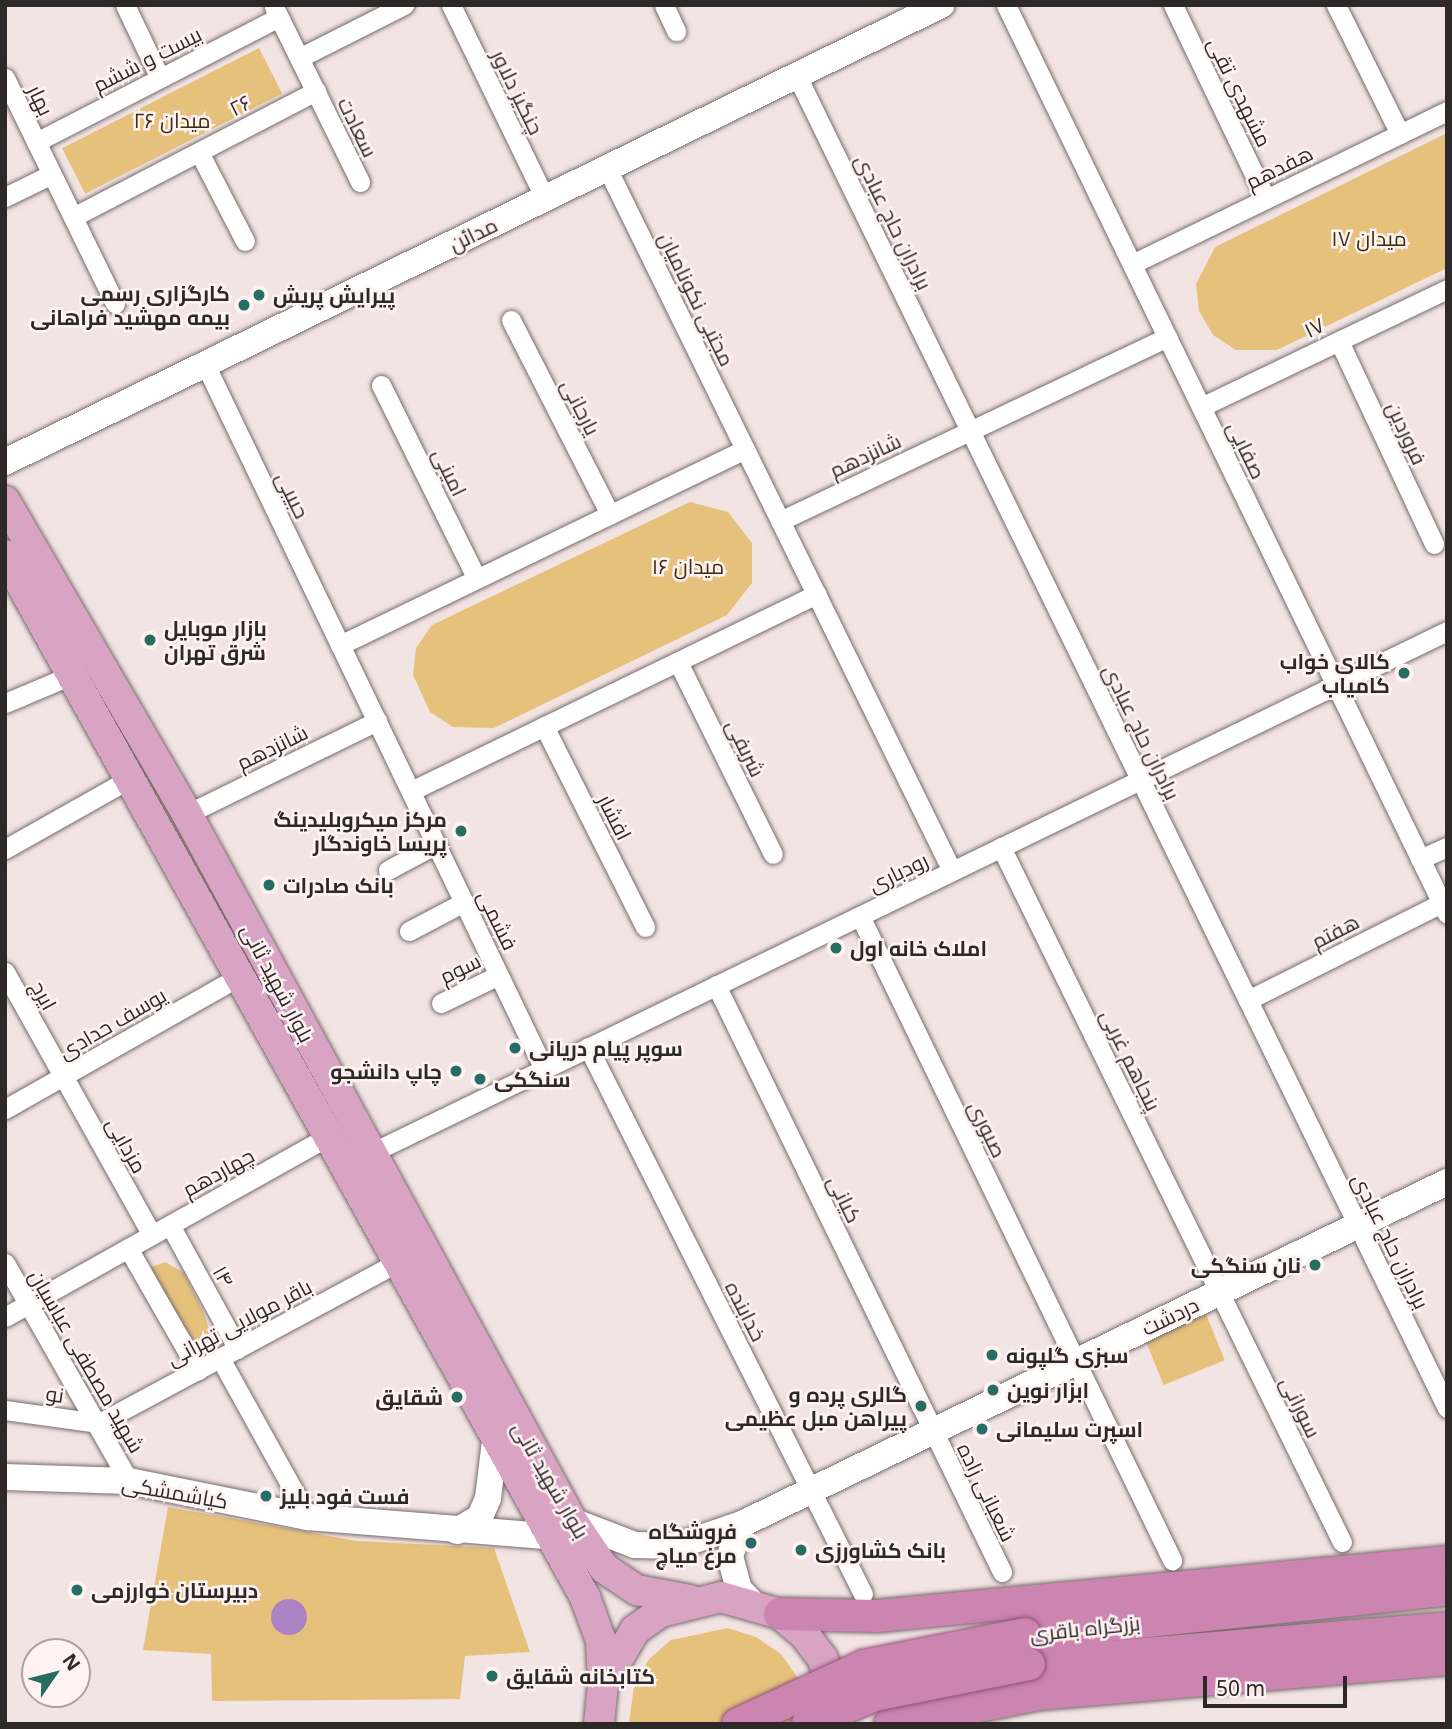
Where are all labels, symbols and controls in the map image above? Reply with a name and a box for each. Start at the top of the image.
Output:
street label: بیست و ششم [88,21,206,97]
street label: مشهدی تقی [1203,33,1277,151]
street label: چنگیز دلاور [487,45,549,139]
street label: بهار [23,80,59,120]
street label: ۲۶ [225,89,255,121]
street label: سعادت [333,93,383,161]
park label: میدان ۲۶ [133,107,211,133]
street label: هفدهم [1241,140,1317,194]
street label: برادران حاج عبادی [850,150,938,294]
street label: مدائن [445,212,501,256]
park label: میدان ۱۷ [1331,225,1407,251]
street label: مجتبی نکونامیان [654,228,740,370]
place label: کارگزاری رسمی بیمه مهشید فراهانی [30,280,230,330]
place label: پیرایش پریش [273,282,395,308]
marker: پیرایش پریش [251,287,267,303]
marker: کارگزاری رسمی بیمه مهشید فراهانی [236,297,252,313]
street label: ۱۷ [1300,311,1328,343]
street label: یارجانی [556,375,606,439]
street label: فروردین [1382,398,1432,468]
street label: صفایی [1222,417,1272,483]
street label: شانزدهم [825,427,905,483]
street label: امینی [428,444,472,500]
street label: حبیبی [271,468,315,522]
park label: میدان ۱۶ [652,553,724,579]
place label: بازار موبایل شرق تهران [164,615,267,665]
marker: بازار موبایل شرق تهران [142,632,158,648]
place label: کالای خواب کامیاب [1280,648,1390,698]
street label: برادران حاج عبادی [1098,660,1186,804]
marker: کالای خواب کامیاب [1396,665,1412,681]
street label: شریفی [721,715,771,781]
street label: شانزدهم [232,719,312,775]
street label: افشار [593,790,637,844]
place label: مرکز میکروبلیدینگ پریسا خاوندگار [273,806,447,856]
marker: مرکز میکروبلیدینگ پریسا خاوندگار [453,823,469,839]
street label: رودباری [864,847,932,897]
place label: بانک صادرات [283,872,394,898]
marker: بانک صادرات [261,877,277,893]
street label: فشمی [473,886,523,954]
street label: هفتم [1307,908,1363,954]
street label: بلوار شهید ثانی [236,919,320,1047]
place label: املاک خانه اول [850,935,987,961]
marker: املاک خانه اول [828,940,844,956]
street label: سوم [435,947,485,989]
street label: ایرج [26,976,62,1014]
street label: یوسف حدادی [54,982,170,1064]
street label: پنجاهم غربی [1096,1005,1166,1115]
place label: سوپر پیام دریانی [529,1035,683,1061]
marker: سوپر پیام دریانی [507,1040,523,1056]
place label: چاپ دانشجو [330,1058,442,1084]
marker: چاپ دانشجو [448,1063,464,1079]
place label: سنگکی [494,1066,571,1092]
marker: سنگکی [472,1071,488,1087]
street label: صبوری [964,1097,1012,1161]
street label: مزدایی [101,1113,153,1177]
street label: چهاردهم [178,1142,258,1202]
street label: برادران حاج عبادی [1347,1169,1435,1313]
street label: کیانی [823,1171,867,1227]
place label: نان سنگکی [1191,1252,1301,1278]
marker: نان سنگکی [1307,1257,1323,1273]
street label: ۱۴ [208,1261,240,1291]
street label: شهید مصطفی عباسیان [24,1265,150,1457]
street label: باقر مولایی تهرانی [162,1273,316,1371]
street label: خدابنده [720,1277,772,1345]
street label: دردشت [1137,1291,1203,1341]
place label: سبزی گلپونه [1006,1342,1129,1368]
marker: سبزی گلپونه [984,1347,1000,1363]
street label: سورانی [1275,1372,1327,1442]
place label: ابزار نوین [1007,1377,1089,1403]
street label: نو [44,1380,66,1408]
place label: گالری پرده و پیراهن مبل عظیمی [725,1381,907,1431]
marker: ابزار نوین [985,1382,1001,1398]
place label: شقایق [375,1384,443,1410]
marker: شقایق [449,1389,465,1405]
marker: گالری پرده و پیراهن مبل عظیمی [913,1398,929,1414]
place label: اسپرت سلیمانی [996,1416,1143,1442]
street label: بلوار شهید ثانی [507,1417,595,1543]
marker: اسپرت سلیمانی [974,1421,990,1437]
street label: شعبانی زاده [952,1439,1022,1545]
street label: کیاشمشکی [120,1470,230,1514]
place label: فست فود بلیز [280,1483,409,1509]
marker: فست فود بلیز [258,1488,274,1504]
place label: فروشگاه مرغ میاچ [649,1518,737,1568]
marker: فروشگاه مرغ میاچ [743,1535,759,1551]
place label: بانک کشاورزی [815,1537,946,1563]
marker: بانک کشاورزی [793,1542,809,1558]
place label: دبیرستان خوارزمی [91,1577,258,1603]
marker: دبیرستان خوارزمی [69,1582,85,1598]
street label: بزرگراه باقری [1029,1610,1141,1646]
north arrow [21,1638,91,1708]
text: N [56,1648,87,1676]
scale bar [1207,1662,1350,1706]
place label: کتابخانه شقایق [506,1663,655,1689]
marker: کتابخانه شقایق [484,1668,500,1684]
text: 50 m [1216,1674,1265,1702]

